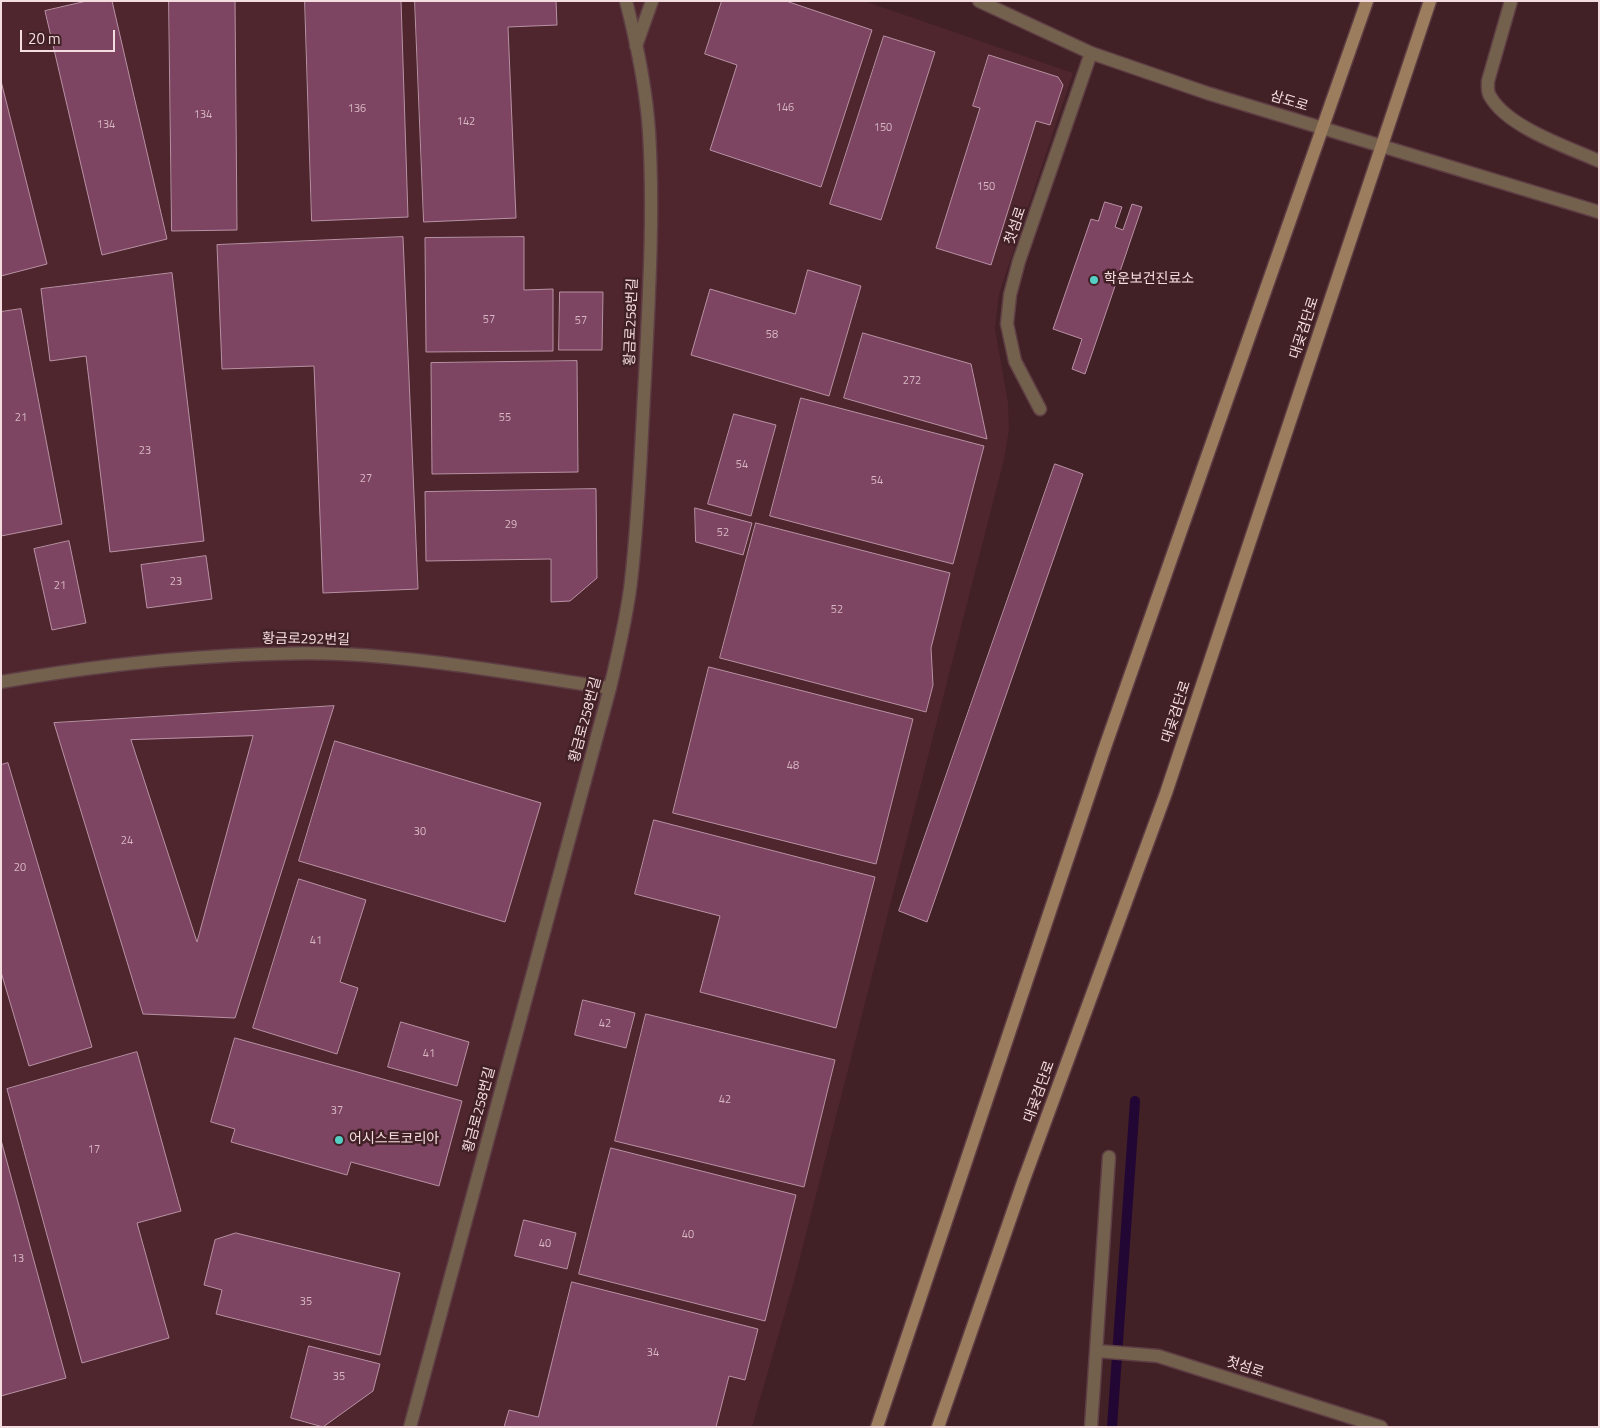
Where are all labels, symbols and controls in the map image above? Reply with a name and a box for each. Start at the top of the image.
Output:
scale bar [22,20,118,52]
text: 20 m [28,27,61,50]
street label: 삼도로 [1268,88,1310,116]
house number: 146 [776,101,794,115]
house number: 136 [348,102,366,116]
house number: 134 [194,108,212,122]
house number: 142 [457,115,475,129]
house number: 134 [97,118,115,132]
house number: 150 [874,121,892,135]
house number: 150 [977,180,995,194]
street label: 첫섬로 [1002,205,1030,247]
place label: 학운보건진료소 [1104,272,1194,288]
marker: 학운보건진료소 [1088,274,1100,286]
street label: 황금로258번길 [622,278,642,366]
street label: 대곶검단로 [1287,295,1323,361]
house number: 57 [483,313,495,327]
house number: 57 [575,314,587,328]
house number: 58 [766,328,778,342]
house number: 272 [903,374,921,388]
house number: 21 [15,411,27,425]
house number: 55 [499,411,511,425]
house number: 23 [139,444,151,458]
house number: 54 [736,458,748,472]
house number: 27 [360,472,372,486]
house number: 54 [871,474,883,488]
house number: 29 [505,518,517,532]
house number: 52 [717,526,729,540]
house number: 23 [170,575,182,589]
house number: 21 [54,579,66,593]
house number: 52 [831,603,843,617]
street label: 황금로292번길 [262,631,350,649]
street label: 황금로258번길 [567,675,605,765]
street label: 대곶검단로 [1159,679,1195,745]
house number: 48 [787,759,799,773]
house number: 30 [414,825,426,839]
house number: 24 [121,834,133,848]
house number: 20 [14,861,26,875]
house number: 41 [310,934,322,948]
house number: 42 [599,1017,611,1031]
house number: 41 [423,1047,435,1061]
street label: 대곶검단로 [1021,1059,1059,1125]
street label: 황금로258번길 [461,1065,499,1155]
house number: 42 [719,1093,731,1107]
house number: 37 [331,1104,343,1118]
place label: 어시스트코리아 [349,1132,439,1148]
marker: 어시스트코리아 [333,1134,345,1146]
house number: 17 [88,1143,100,1157]
house number: 40 [682,1228,694,1242]
house number: 40 [539,1237,551,1251]
house number: 13 [12,1252,24,1266]
house number: 35 [300,1295,312,1309]
house number: 34 [647,1346,659,1360]
street label: 첫섬로 [1224,1354,1266,1382]
house number: 35 [333,1370,345,1384]

